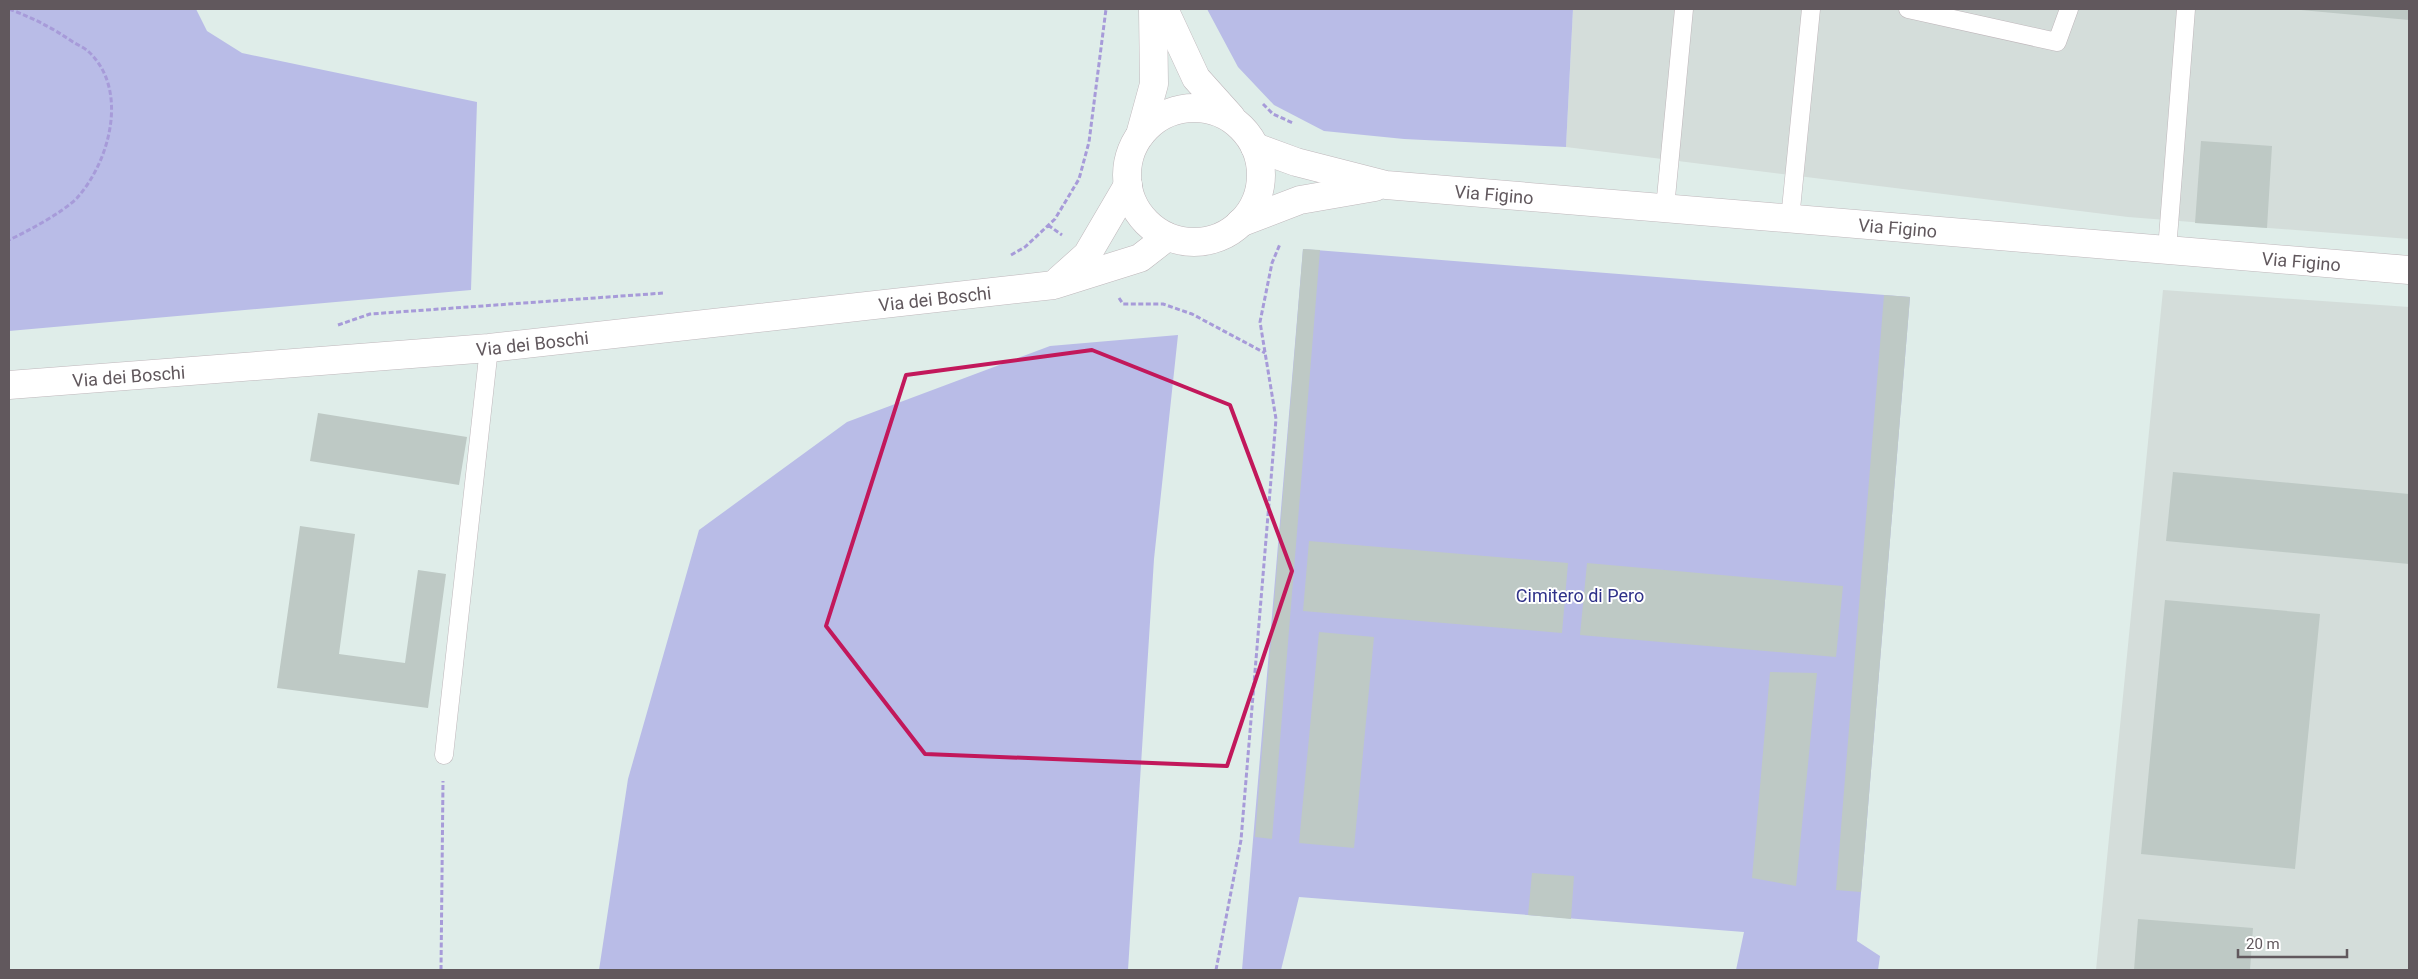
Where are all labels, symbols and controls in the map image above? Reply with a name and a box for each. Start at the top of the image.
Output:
street label: Via Figino [1454,180,1534,208]
street label: Via Figino [1857,214,1938,241]
street label: Via Figino [2261,247,2342,275]
street label: Via dei Boschi [877,282,992,315]
street label: Via dei Boschi [475,326,590,359]
street label: Via dei Boschi [71,361,186,391]
park label: Cimitero di Pero [1516,585,1644,606]
scale bar [2238,926,2347,958]
text: 20 m [2246,935,2280,953]

